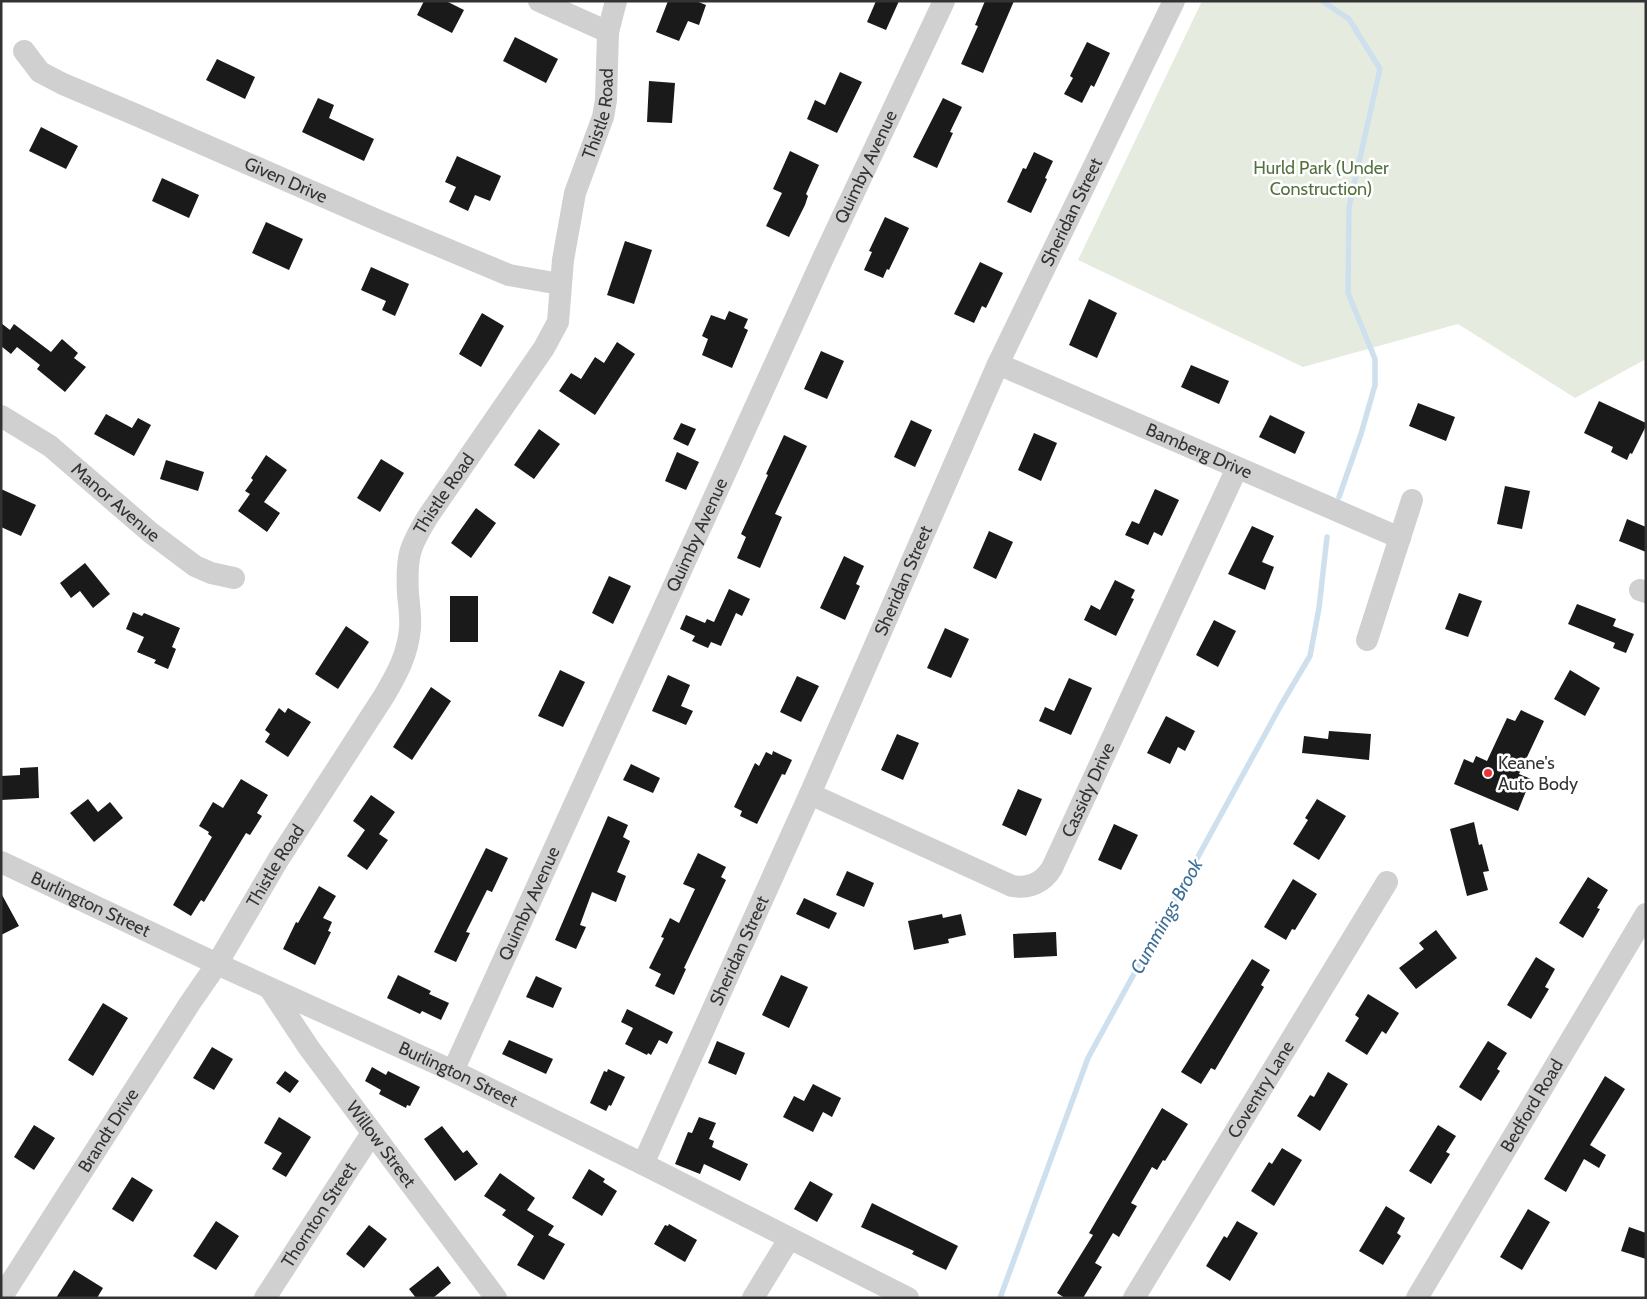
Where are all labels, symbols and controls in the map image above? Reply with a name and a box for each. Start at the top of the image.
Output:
street label: Thistle Road [577,68,618,162]
street label: Quimby Avenue [830,107,902,227]
street label: Given Drive [241,152,331,208]
street label: Sheridan Street [1036,154,1107,270]
park label: Hurld Park (Under Construction) [1253,157,1389,200]
street label: Bamberg Drive [1143,418,1255,484]
street label: Thistle Road [409,449,479,538]
street label: Manor Avenue [67,458,164,547]
street label: Quimby Avenue [662,474,732,595]
street label: Sheridan Street [870,522,937,639]
street label: Cassidy Drive [1057,739,1120,841]
place label: Keane's Auto Body [1498,752,1578,795]
marker: Keane's Auto Body [1482,767,1494,779]
street label: Thistle Road [242,820,309,911]
street label: Quimby Avenue [494,843,565,964]
water label: Cummings Brook [1125,854,1208,978]
street label: Burlington Street [27,867,154,942]
street label: Sheridan Street [705,892,774,1009]
street label: Burlington Street [395,1037,521,1112]
street label: Coventry Lane [1223,1037,1299,1142]
street label: Bedford Road [1496,1055,1568,1156]
street label: Brandt Drive [73,1084,143,1177]
street label: Willow Street [342,1097,421,1192]
street label: Thornton Street [277,1158,361,1272]

